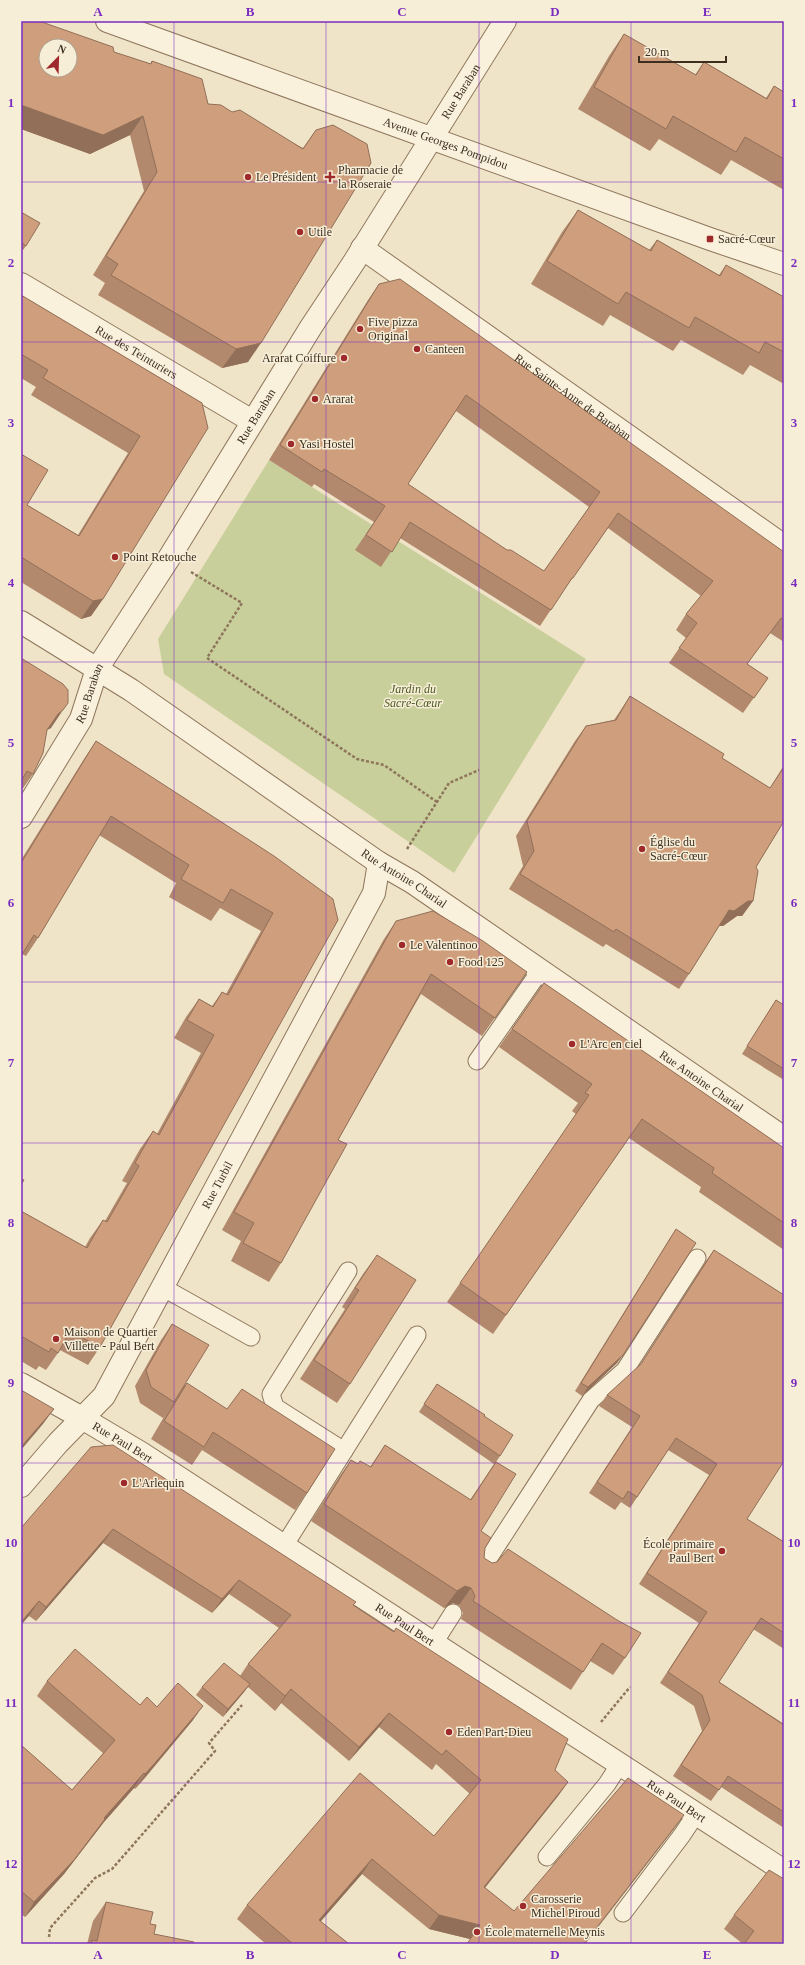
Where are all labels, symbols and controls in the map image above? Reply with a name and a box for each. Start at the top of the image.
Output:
text: A [93,4,103,19]
text: B [246,4,255,19]
text: C [397,4,407,19]
text: D [550,4,560,19]
text: E [703,4,711,19]
north arrow [38,38,78,78]
scale bar [639,38,726,64]
text: N [56,42,68,56]
text: 20 m [645,45,670,59]
street label: Rue Baraban [438,61,483,122]
text: 1 [8,95,14,110]
text: 1 [791,95,797,110]
street label: Avenue Georges Pompidou [381,114,510,172]
place label: Pharmacie de la Roseraie [338,163,403,191]
place label: Le Président [256,170,317,184]
marker: Le Président [243,172,253,182]
marker: Pharmacie de la Roseraie [325,172,335,182]
place label: Utile [308,225,332,239]
marker: Utile [295,227,305,237]
place label: Sacré-Cœur [718,232,775,246]
marker: Sacré-Cœur [705,234,715,244]
text: 2 [8,255,14,270]
text: 2 [791,255,797,270]
place label: Five pizza Original [368,315,418,343]
street label: Rue des Teinturiers [93,323,180,382]
marker: Five pizza Original [355,324,365,334]
place label: Canteen [425,342,464,356]
marker: Canteen [412,344,422,354]
place label: Ararat Coiffure [262,351,336,365]
street label: Rue Sainte-Anne de Baraban [512,351,634,443]
marker: Ararat Coiffure [339,353,349,363]
street label: Rue Baraban [234,386,278,447]
place label: Ararat [323,392,354,406]
marker: Ararat [310,394,320,404]
text: 3 [8,415,15,430]
text: 3 [791,415,798,430]
place label: Yasi Hostel [299,437,355,451]
marker: Yasi Hostel [286,439,296,449]
place label: Point Retouche [123,550,197,564]
marker: Point Retouche [110,552,120,562]
text: 4 [8,575,15,590]
text: 4 [791,575,798,590]
street label: Rue Baraban [73,660,106,726]
park label: Jardin du Sacré-Cœur [384,682,442,710]
text: 5 [8,735,15,750]
text: 5 [791,735,798,750]
place label: Église du Sacré-Cœur [650,835,707,863]
marker: Église du Sacré-Cœur [637,844,647,854]
street label: Rue Antoine Charial [359,846,450,911]
text: 6 [8,895,15,910]
text: 6 [791,895,798,910]
place label: Le Valentinoo [410,938,477,952]
marker: Le Valentinoo [397,940,407,950]
place label: Food 125 [458,955,504,969]
marker: Food 125 [445,957,455,967]
place label: L'Arc en ciel [580,1037,643,1051]
marker: L'Arc en ciel [567,1039,577,1049]
street label: Rue Antoine Charial [657,1047,747,1115]
text: 7 [8,1055,15,1070]
text: 7 [791,1055,798,1070]
street label: Rue Turbil [199,1158,236,1211]
text: 8 [8,1215,15,1230]
text: 8 [791,1215,798,1230]
place label: Maison de Quartier Villette - Paul Bert [64,1325,157,1353]
marker: Maison de Quartier Villette - Paul Bert [51,1334,61,1344]
text: 9 [8,1375,15,1390]
text: 9 [791,1375,798,1390]
street label: Rue Paul Bert [90,1419,156,1466]
place label: L'Arlequin [132,1476,184,1490]
marker: L'Arlequin [119,1478,129,1488]
text: 10 [5,1535,18,1550]
text: 10 [788,1535,801,1550]
place label: École primaire Paul Bert [643,1537,715,1565]
marker: École primaire Paul Bert [717,1546,727,1556]
street label: Rue Paul Bert [373,1600,437,1649]
text: 11 [5,1695,17,1710]
text: 11 [788,1695,800,1710]
place label: Eden Part-Dieu [457,1725,531,1739]
marker: Eden Part-Dieu [444,1727,454,1737]
street label: Rue Paul Bert [644,1777,709,1826]
text: 12 [5,1856,18,1871]
text: 12 [788,1856,801,1871]
place label: Carosserie Michel Piroud [531,1892,600,1920]
marker: Carosserie Michel Piroud [518,1901,528,1911]
place label: École maternelle Meynis [485,1925,605,1939]
marker: École maternelle Meynis [472,1927,482,1937]
text: A [93,1947,103,1962]
text: B [246,1947,255,1962]
text: C [397,1947,407,1962]
text: D [550,1947,560,1962]
text: E [703,1947,711,1962]

